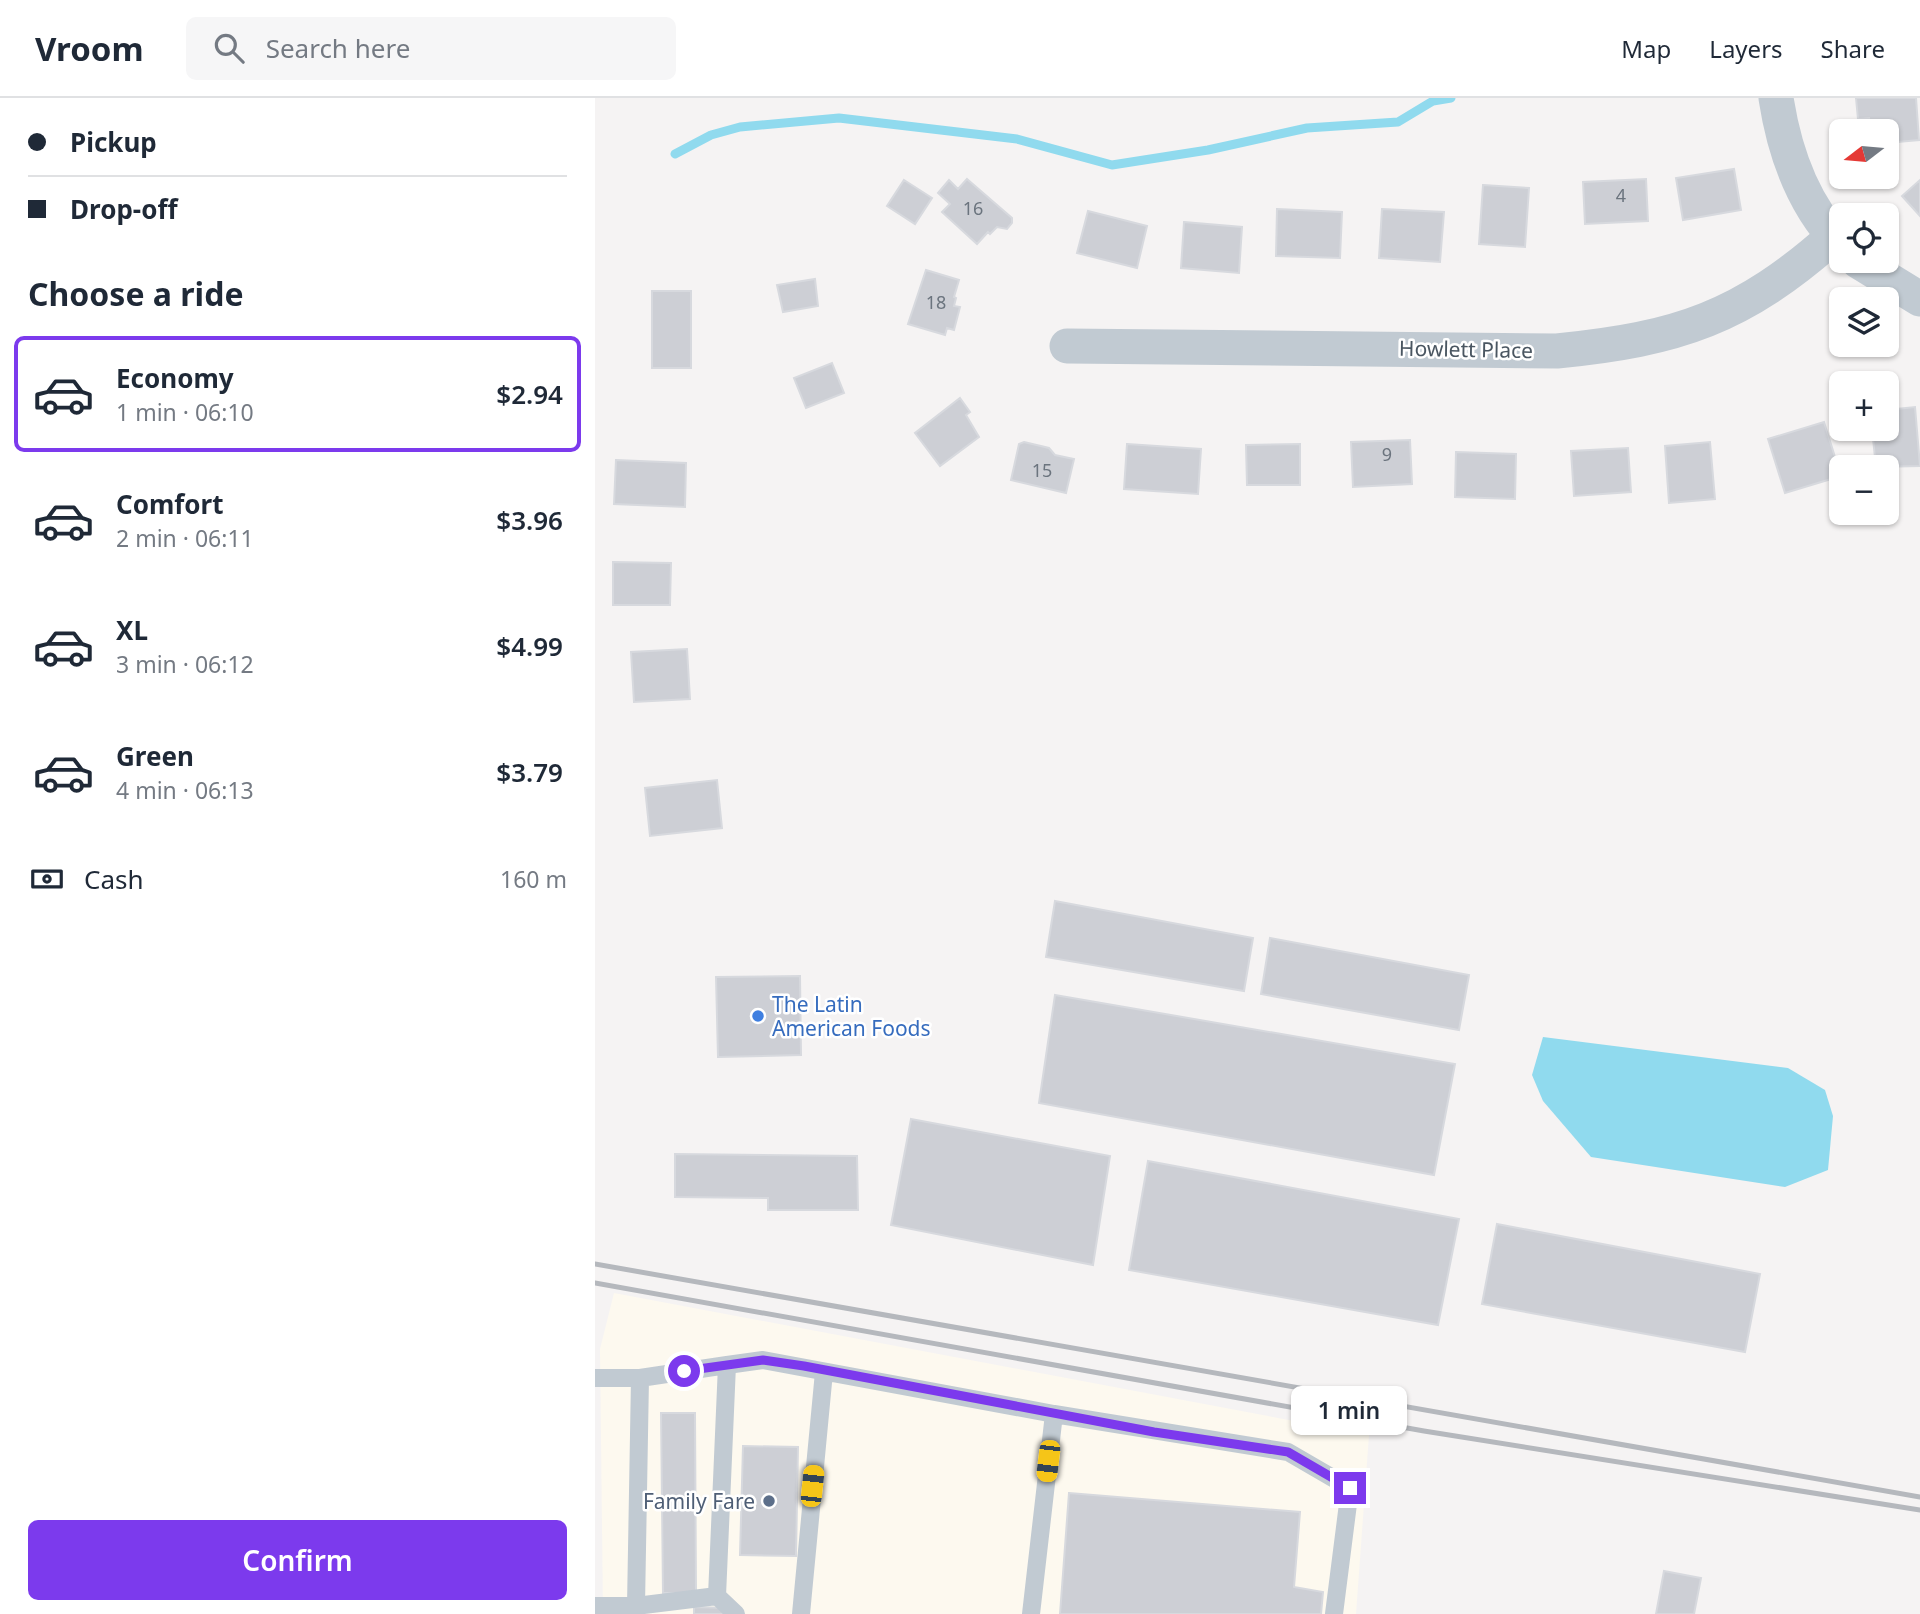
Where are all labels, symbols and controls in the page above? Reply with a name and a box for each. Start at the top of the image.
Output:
search box [186,17,676,80]
text: Vroom [35,26,144,71]
icon: search [210,29,248,67]
text: Search here [266,30,410,66]
text: Map [1621,32,1671,65]
text: Layers [1709,32,1783,65]
text: Share [1821,32,1885,65]
north arrow [1829,119,1899,189]
map controls [1829,119,1899,525]
text: Pickup [70,124,157,160]
house number: 4 [1616,183,1626,207]
text: Drop-off [70,191,177,227]
house number: 16 [963,196,983,220]
button: locate [1829,203,1899,273]
text: Choose a ride [28,272,244,315]
button: layers [1829,287,1899,357]
house number: 18 [926,290,946,314]
street label: Howlett Place [1399,334,1533,364]
text: Economy [116,360,234,396]
icon: car [32,363,95,426]
button: + [1829,371,1899,441]
text: $2.94 [496,376,563,412]
text: 1 min · 06:10 [116,396,254,428]
house number: 9 [1382,442,1392,466]
button: − [1829,455,1899,525]
house number: 15 [1032,458,1052,482]
text: Comfort [116,486,224,522]
icon: car [32,489,95,552]
text: $3.96 [496,502,563,538]
text: 2 min · 06:11 [116,522,254,554]
text: XL [116,612,148,648]
icon: car [32,615,95,678]
text: $4.99 [496,628,563,664]
text: 3 min · 06:12 [116,648,254,680]
text: Green [116,738,194,774]
icon: car [32,741,95,804]
text: $3.79 [496,754,563,790]
text: 4 min · 06:13 [116,774,254,806]
icon: cash [28,860,66,898]
text: Cash [84,861,144,897]
text: 160 m [500,863,567,895]
place label: The Latin American Foods [772,990,931,1042]
marker: The Latin American Foods [750,1008,766,1024]
route start [668,1355,700,1387]
callout: 1 min [1292,1386,1408,1436]
text: 1 min [1318,1394,1380,1426]
car [1036,1439,1061,1483]
car [800,1464,825,1508]
route end [1334,1472,1366,1504]
place label: Family Fare [643,1487,755,1515]
marker: Family Fare [761,1493,777,1509]
button: Confirm [28,1520,567,1600]

